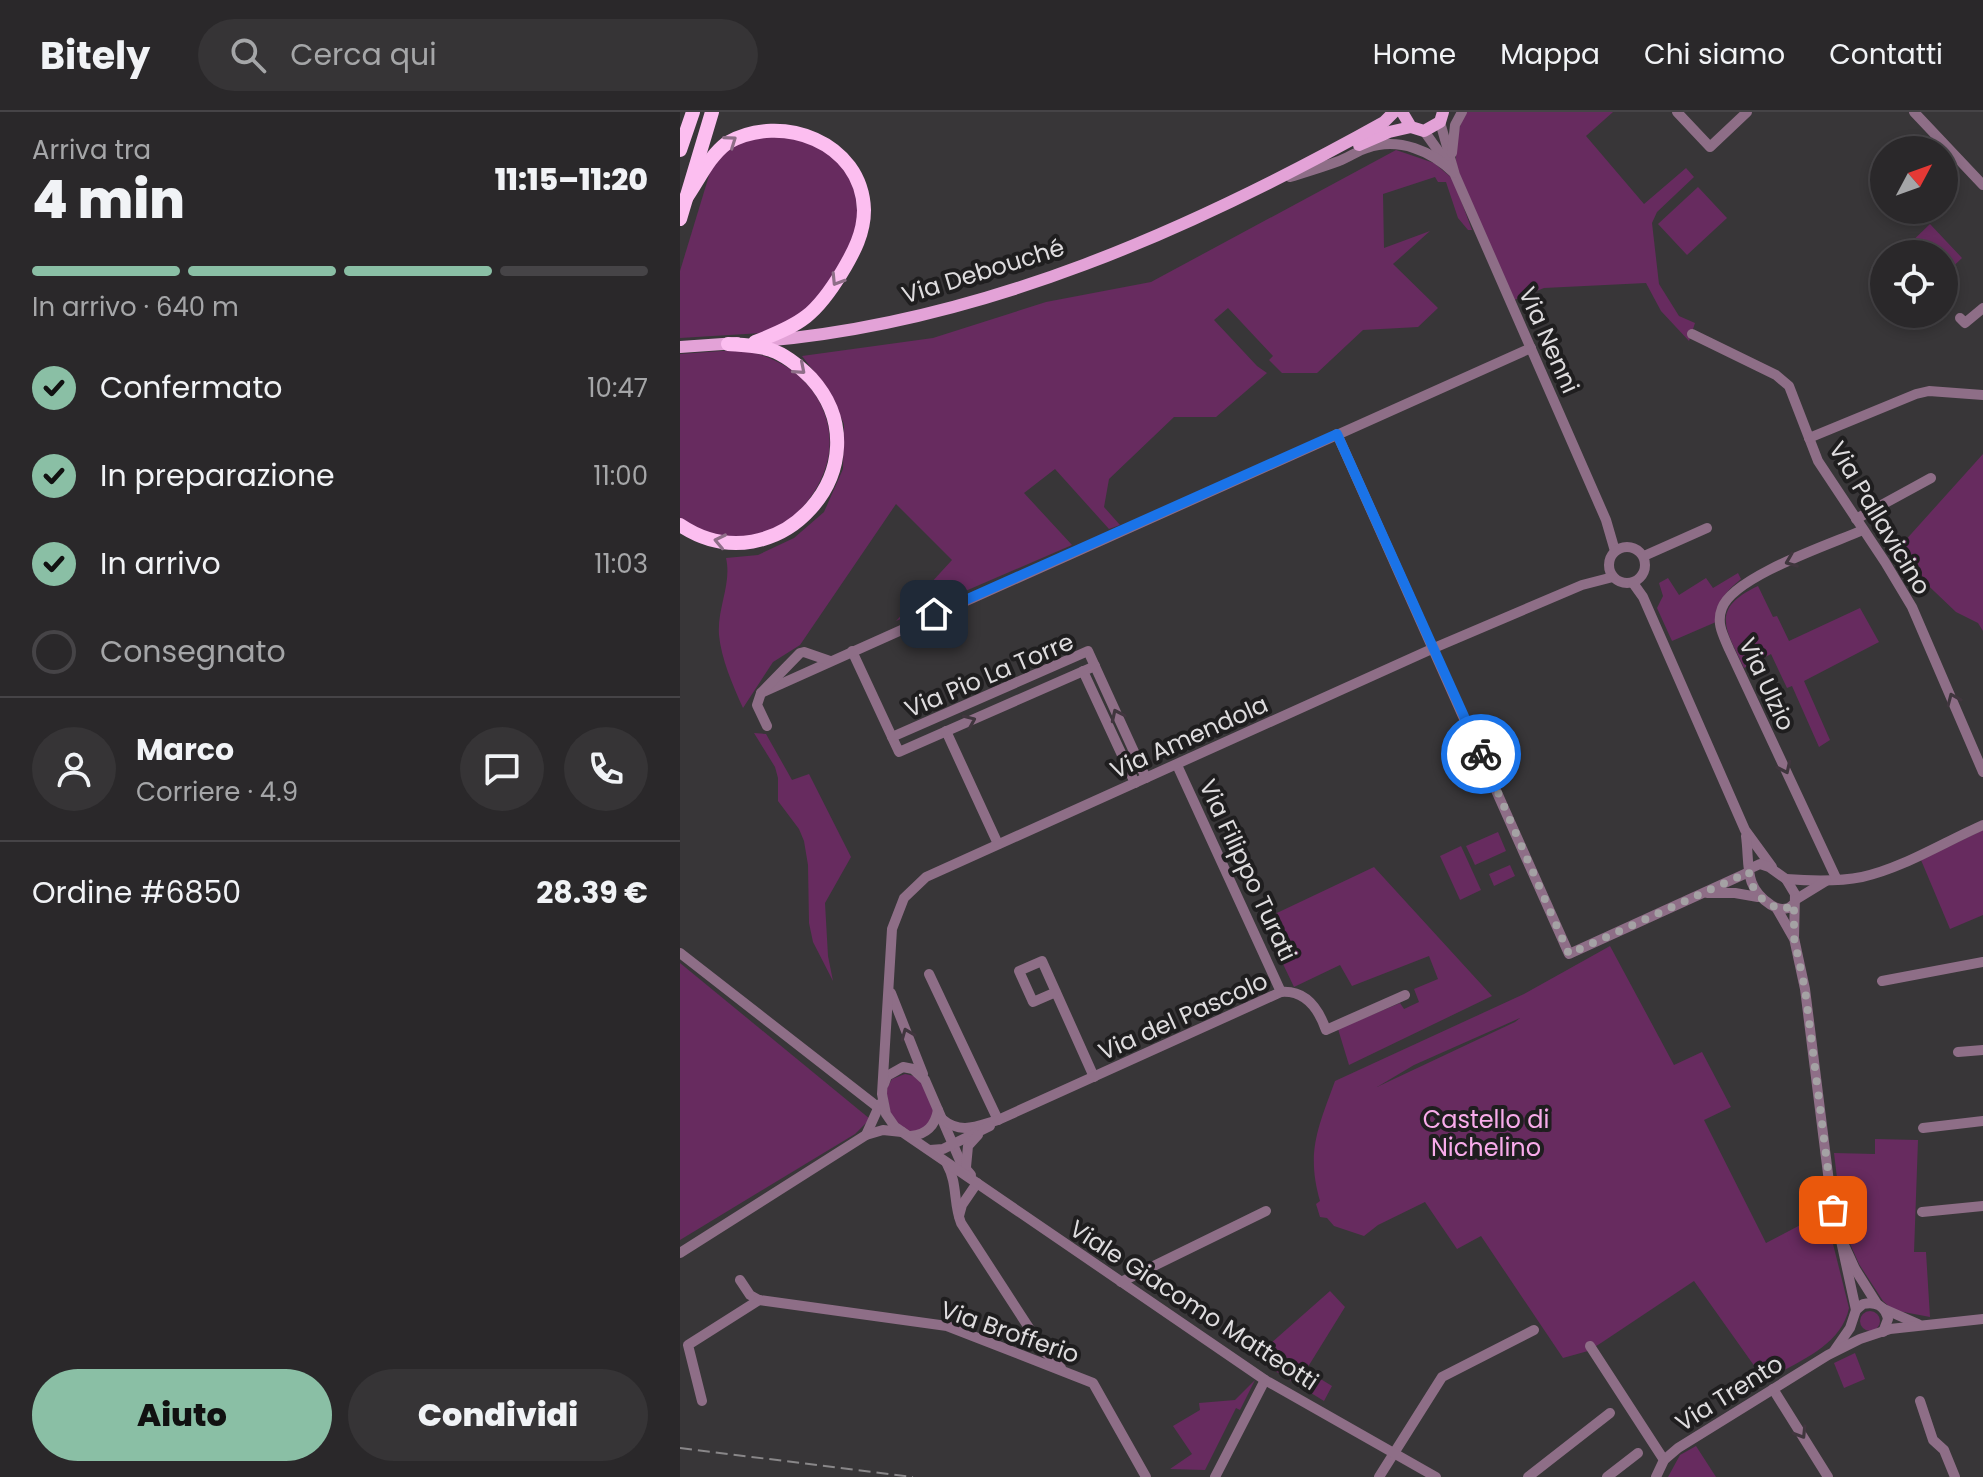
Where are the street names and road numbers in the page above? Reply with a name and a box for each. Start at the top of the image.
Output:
street label: Via Debouché [898,231,1068,311]
street label: Via Nenni [1511,282,1587,398]
street label: Via Pallavicino [1821,435,1939,601]
street label: Via Pio La Torre [899,625,1079,725]
street label: Via Ulzio [1731,632,1803,736]
street label: Via Amendola [1105,687,1273,787]
street label: Via Filippo Turati [1191,774,1305,966]
street label: Via del Pascolo [1093,964,1273,1068]
street label: Viale Giacomo Matteotti [1063,1212,1325,1398]
street label: Via Brofferio [936,1293,1084,1371]
street label: Via Trento [1669,1347,1789,1439]

